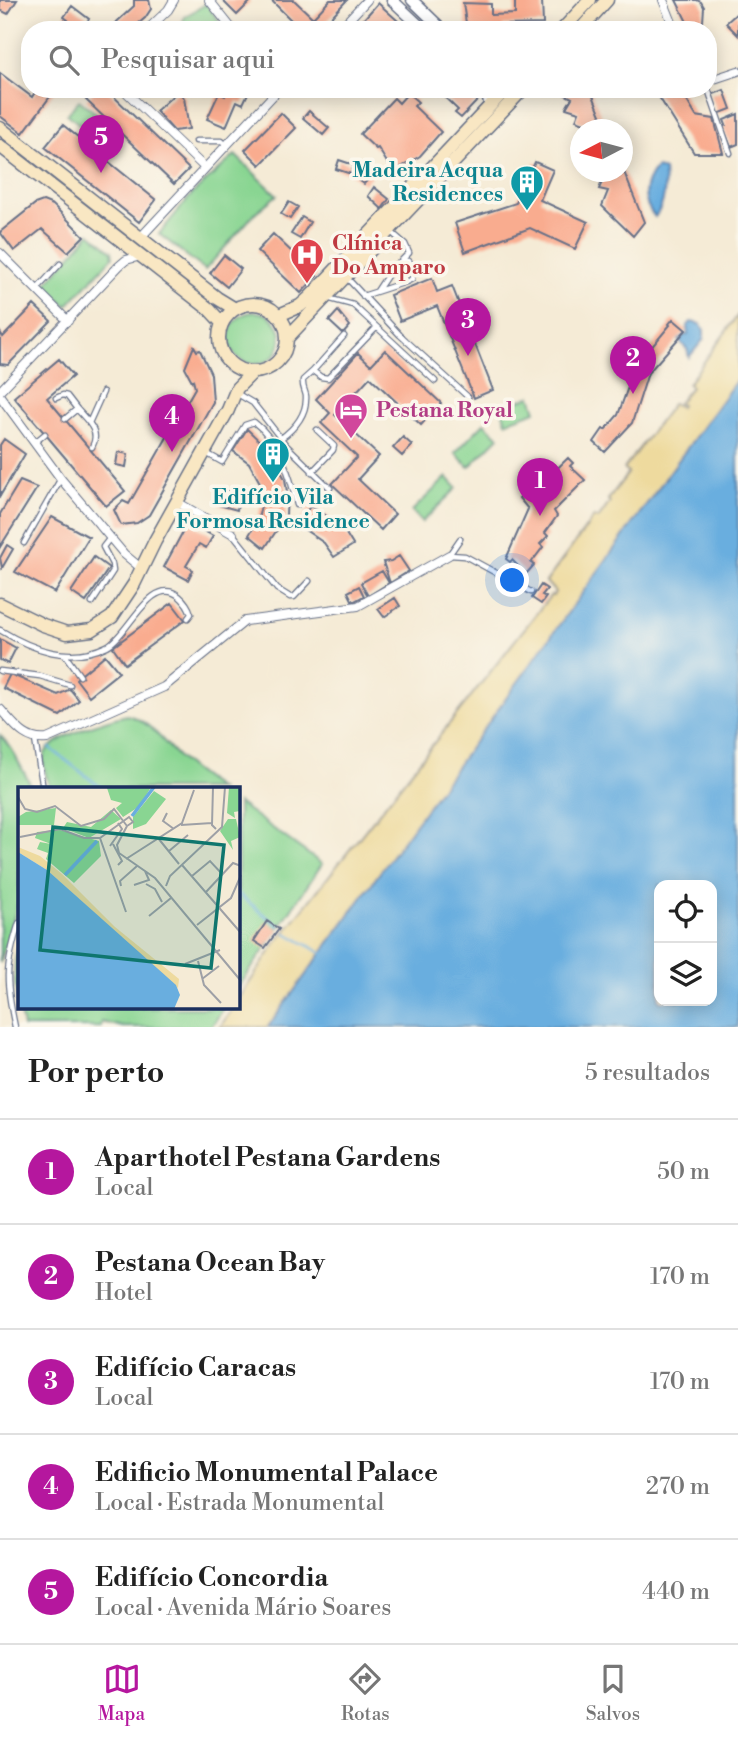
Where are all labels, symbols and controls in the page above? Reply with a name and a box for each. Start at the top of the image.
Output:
search box [21,21,717,98]
icon: search [45,41,83,79]
text: Pesquisar aqui [101,44,275,76]
pin: 5 [78,115,124,173]
north arrow [570,119,633,182]
place label: Madeira Acqua Residences [352,158,504,208]
building icon: Madeira Acqua Residences [508,163,546,212]
place label: Clínica Do Amparo [332,231,446,281]
hospital icon: Clínica Do Amparo [288,236,326,285]
pin: 3 [445,298,491,356]
pin: 2 [610,336,656,394]
hotel icon: Pestana Royal [332,391,370,440]
pin: 4 [149,394,195,452]
place label: Pestana Royal [376,398,513,424]
building icon: Edifício Vila Formosa Residence [254,435,292,484]
pin: 1 [517,458,563,516]
place label: Edifício Vila Formosa Residence [176,485,370,535]
your location [495,563,529,597]
inset map [18,787,240,1010]
map controls [654,880,717,1006]
button: locate [654,880,717,943]
button: layers [654,943,717,1006]
text: Por perto [28,1054,164,1092]
text: 5 resultados [585,1059,710,1087]
text: Aparthotel Pestana Gardens [95,1142,440,1174]
text: 1 [45,1158,57,1186]
text: 50 m [657,1158,710,1186]
text: Local [95,1174,153,1202]
text: Pestana Ocean Bay [95,1247,325,1279]
text: 2 [44,1263,58,1291]
text: 170 m [650,1263,710,1291]
text: Hotel [95,1279,153,1307]
text: Edifício Caracas [95,1352,296,1384]
text: 3 [44,1368,58,1396]
text: 170 m [650,1368,710,1396]
text: Local [95,1384,153,1412]
text: Edificio Monumental Palace [95,1457,438,1489]
text: 4 [43,1473,59,1501]
text: 270 m [646,1473,710,1501]
text: Local · Estrada Monumental [95,1489,384,1517]
text: Edifício Concordia [95,1562,328,1594]
text: 5 [44,1578,58,1606]
text: 440 m [642,1578,710,1606]
text: Local · Avenida Mário Soares [95,1594,391,1622]
tab: Mapa [98,1660,145,1726]
tab: Rotas [341,1660,390,1726]
tab: Salvos [586,1660,640,1726]

